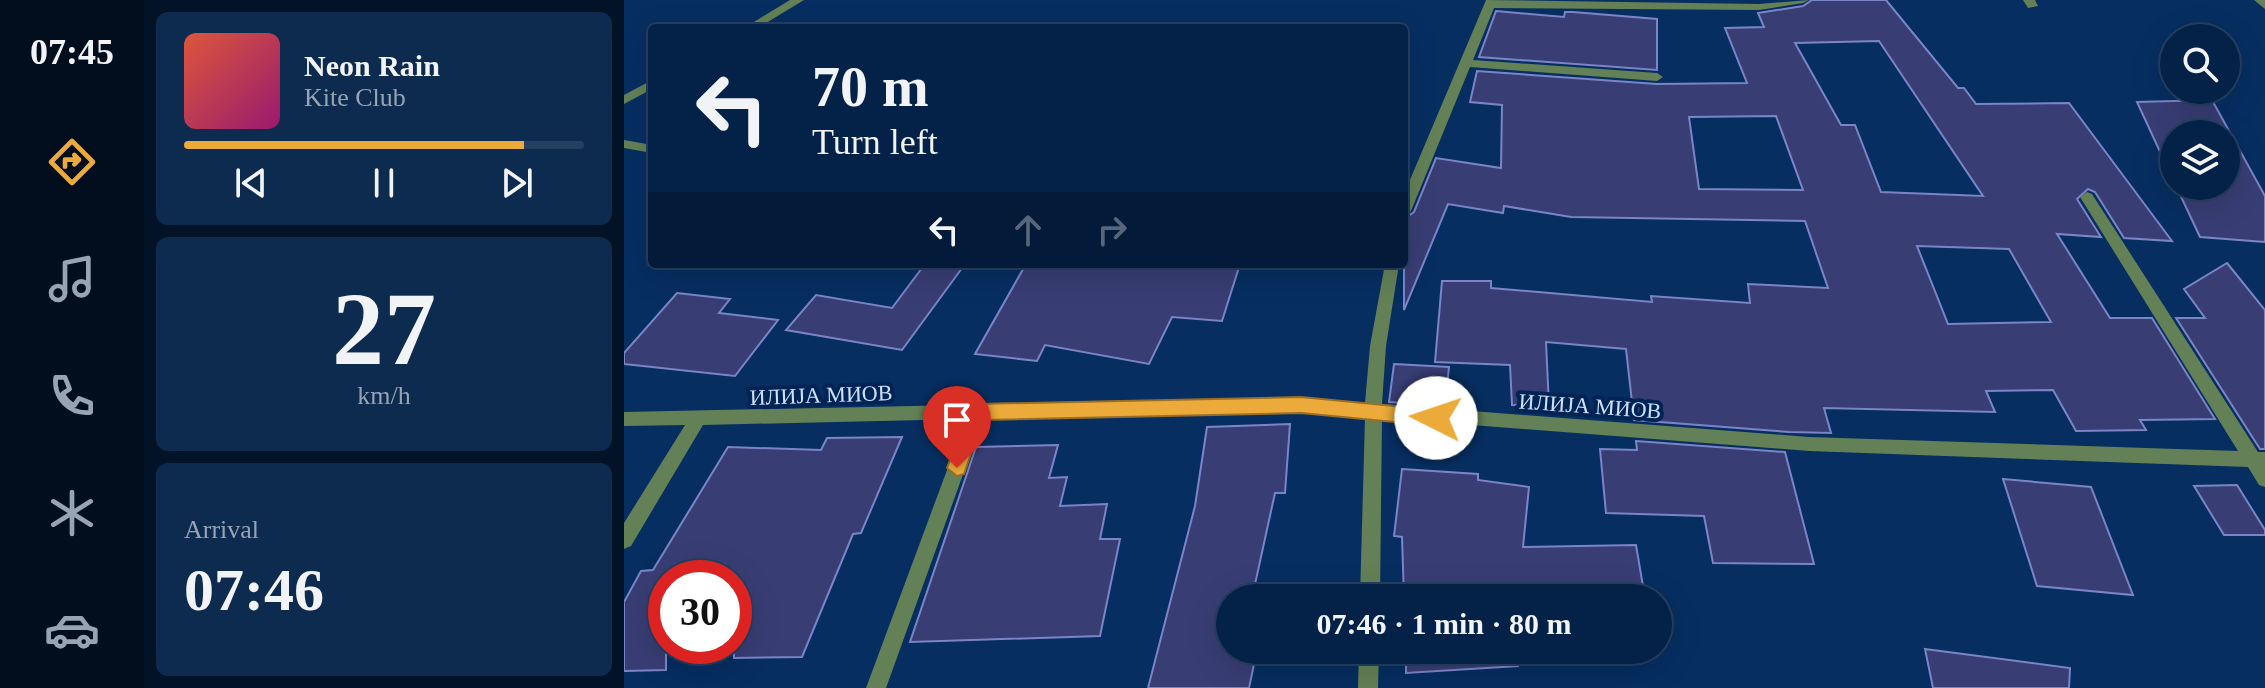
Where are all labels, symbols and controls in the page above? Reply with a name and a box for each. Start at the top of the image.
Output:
map controls [2160,24,2240,200]
button: search [2160,24,2240,104]
text: 07:45 [30,32,114,72]
text: Neon Rain [304,49,440,82]
icon: left [680,56,784,160]
text: 70 m [812,56,929,118]
text: Kite Club [304,83,406,112]
button: layers [2160,120,2240,200]
text: Turn left [812,122,938,162]
icon: directions [44,134,100,190]
icon: previous [229,161,273,205]
icon: pause [362,161,406,205]
icon: next [495,161,539,205]
icon: left [922,208,966,252]
icon: ahead [1006,208,1050,252]
icon: right [1090,208,1134,252]
icon: music [44,251,100,307]
text: 27 [332,271,436,386]
icon: phone [44,368,100,424]
position arrow [1394,376,1478,460]
street label: ИЛИЈА МИОВ [749,380,893,410]
text: km/h [357,381,411,410]
pin [923,386,991,468]
street label: ИЛИЈА МИОВ [1518,389,1662,423]
icon: arrive [935,398,979,442]
icon: climate [44,485,100,541]
text: Arrival [184,515,259,544]
text: 07:46 [184,557,324,623]
speed limit sign: 30 [648,560,752,664]
icon: car [44,602,100,658]
text: 07:46 · 1 min · 80 m [1317,607,1572,640]

